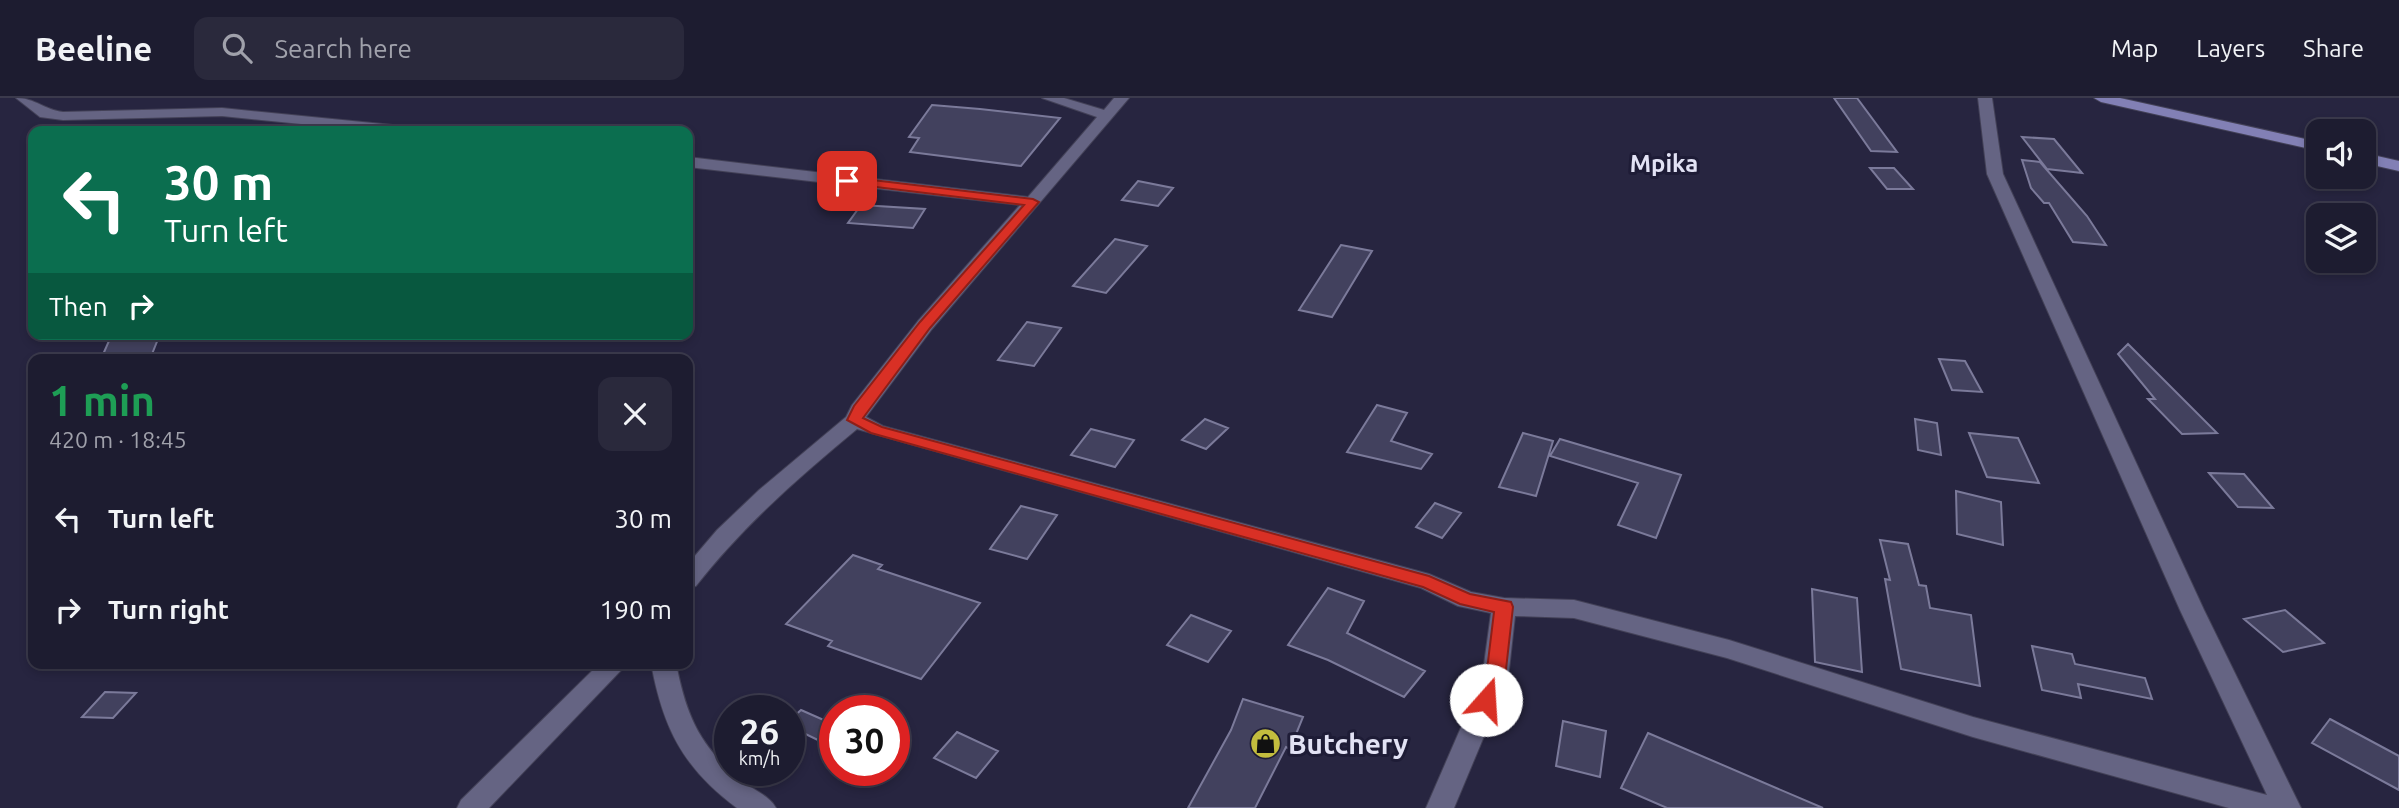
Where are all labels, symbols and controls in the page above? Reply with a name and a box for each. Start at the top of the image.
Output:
search box [194,17,684,80]
icon: search [218,29,256,67]
text: Beeline [35,30,152,67]
text: Search here [274,34,412,63]
text: Map [2111,35,2158,62]
text: Layers [2196,35,2265,62]
text: Share [2303,35,2364,62]
map controls [2306,119,2376,273]
button: sound [2306,119,2376,189]
district label: Mpika [1630,150,1698,177]
pin [817,151,877,211]
icon: left [49,154,140,245]
text: 30 m [164,154,273,209]
icon: arrive [828,162,866,200]
button: layers [2306,203,2376,273]
text: Turn left [164,212,288,248]
icon: right [122,287,160,325]
text: Then [49,292,108,321]
text: 1 min [49,377,155,424]
button: close [598,377,672,451]
text: 420 m · 18:45 [49,427,187,452]
icon: left [49,500,87,538]
text: Turn left [108,504,214,533]
text: 30 m [614,504,672,533]
icon: right [49,591,87,629]
text: Turn right [108,595,229,624]
text: 190 m [600,595,672,624]
position arrow [1449,663,1523,737]
speed limit sign: 30 [819,695,910,786]
text: 26 [740,711,779,751]
shop icon: Butchery [1248,727,1282,761]
place label: Butchery [1288,728,1408,759]
text: km/h [739,748,780,768]

